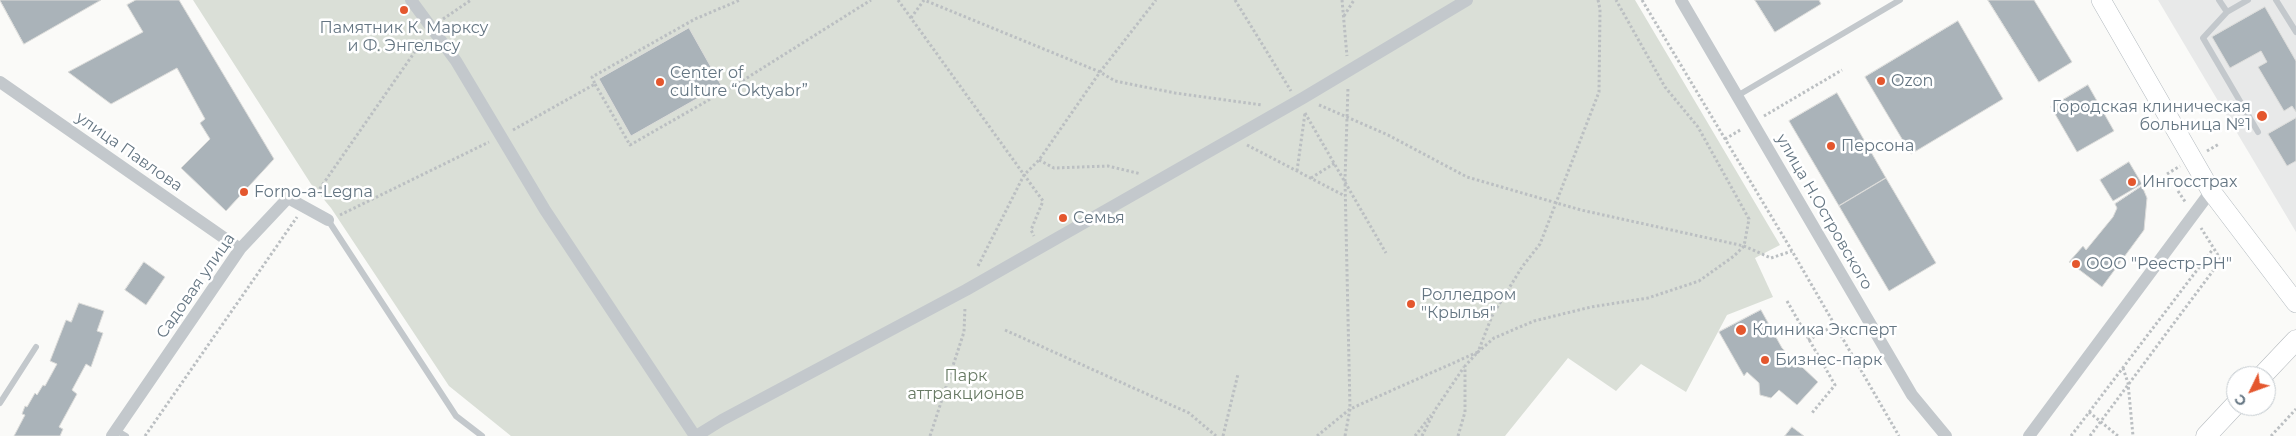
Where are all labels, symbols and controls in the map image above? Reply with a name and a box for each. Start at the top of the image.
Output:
marker: Памятник К. Марксу и Ф. Энгельсу [398,4,410,16]
place label: Памятник К. Марксу и Ф. Энгельсу [319,18,489,56]
place label: Center of culture “Oktyabr” [670,63,808,101]
place label: Ozon [1891,71,1933,91]
marker: Ozon [1875,75,1887,87]
marker: Center of culture “Oktyabr” [654,76,666,88]
place label: Городская клиническая больница №1 [2052,97,2251,135]
street label: улица Павлова [72,108,186,196]
marker: Городская клиническая больница №1 [2255,109,2269,123]
street label: улица Н.Островского [1771,131,1877,293]
place label: Персона [1841,136,1914,156]
marker: Персона [1825,140,1837,152]
place label: Ингосстрах [2142,172,2237,192]
marker: Ингосстрах [2126,176,2138,188]
place label: Forno-a-Legna [254,182,373,202]
marker: Forno-a-Legna [238,186,250,198]
place label: Семья [1073,208,1125,228]
marker: Семья [1057,212,1069,224]
street label: Садовая улица [153,230,239,342]
place label: ООО "Реестр-РН" [2086,254,2232,274]
marker: ООО "Реестр-РН" [2070,258,2082,270]
place label: Ролледром "Крылья" [1421,285,1516,323]
marker: Ролледром "Крылья" [1405,298,1417,310]
place label: Клиника Эксперт [1752,320,1897,340]
marker: Клиника Эксперт [1734,323,1748,337]
place label: Бизнес-парк [1775,350,1882,370]
marker: Бизнес-парк [1759,354,1771,366]
park label: Парк аттракционов [907,366,1025,404]
north arrow [2226,366,2276,416]
text: С [2231,391,2251,410]

